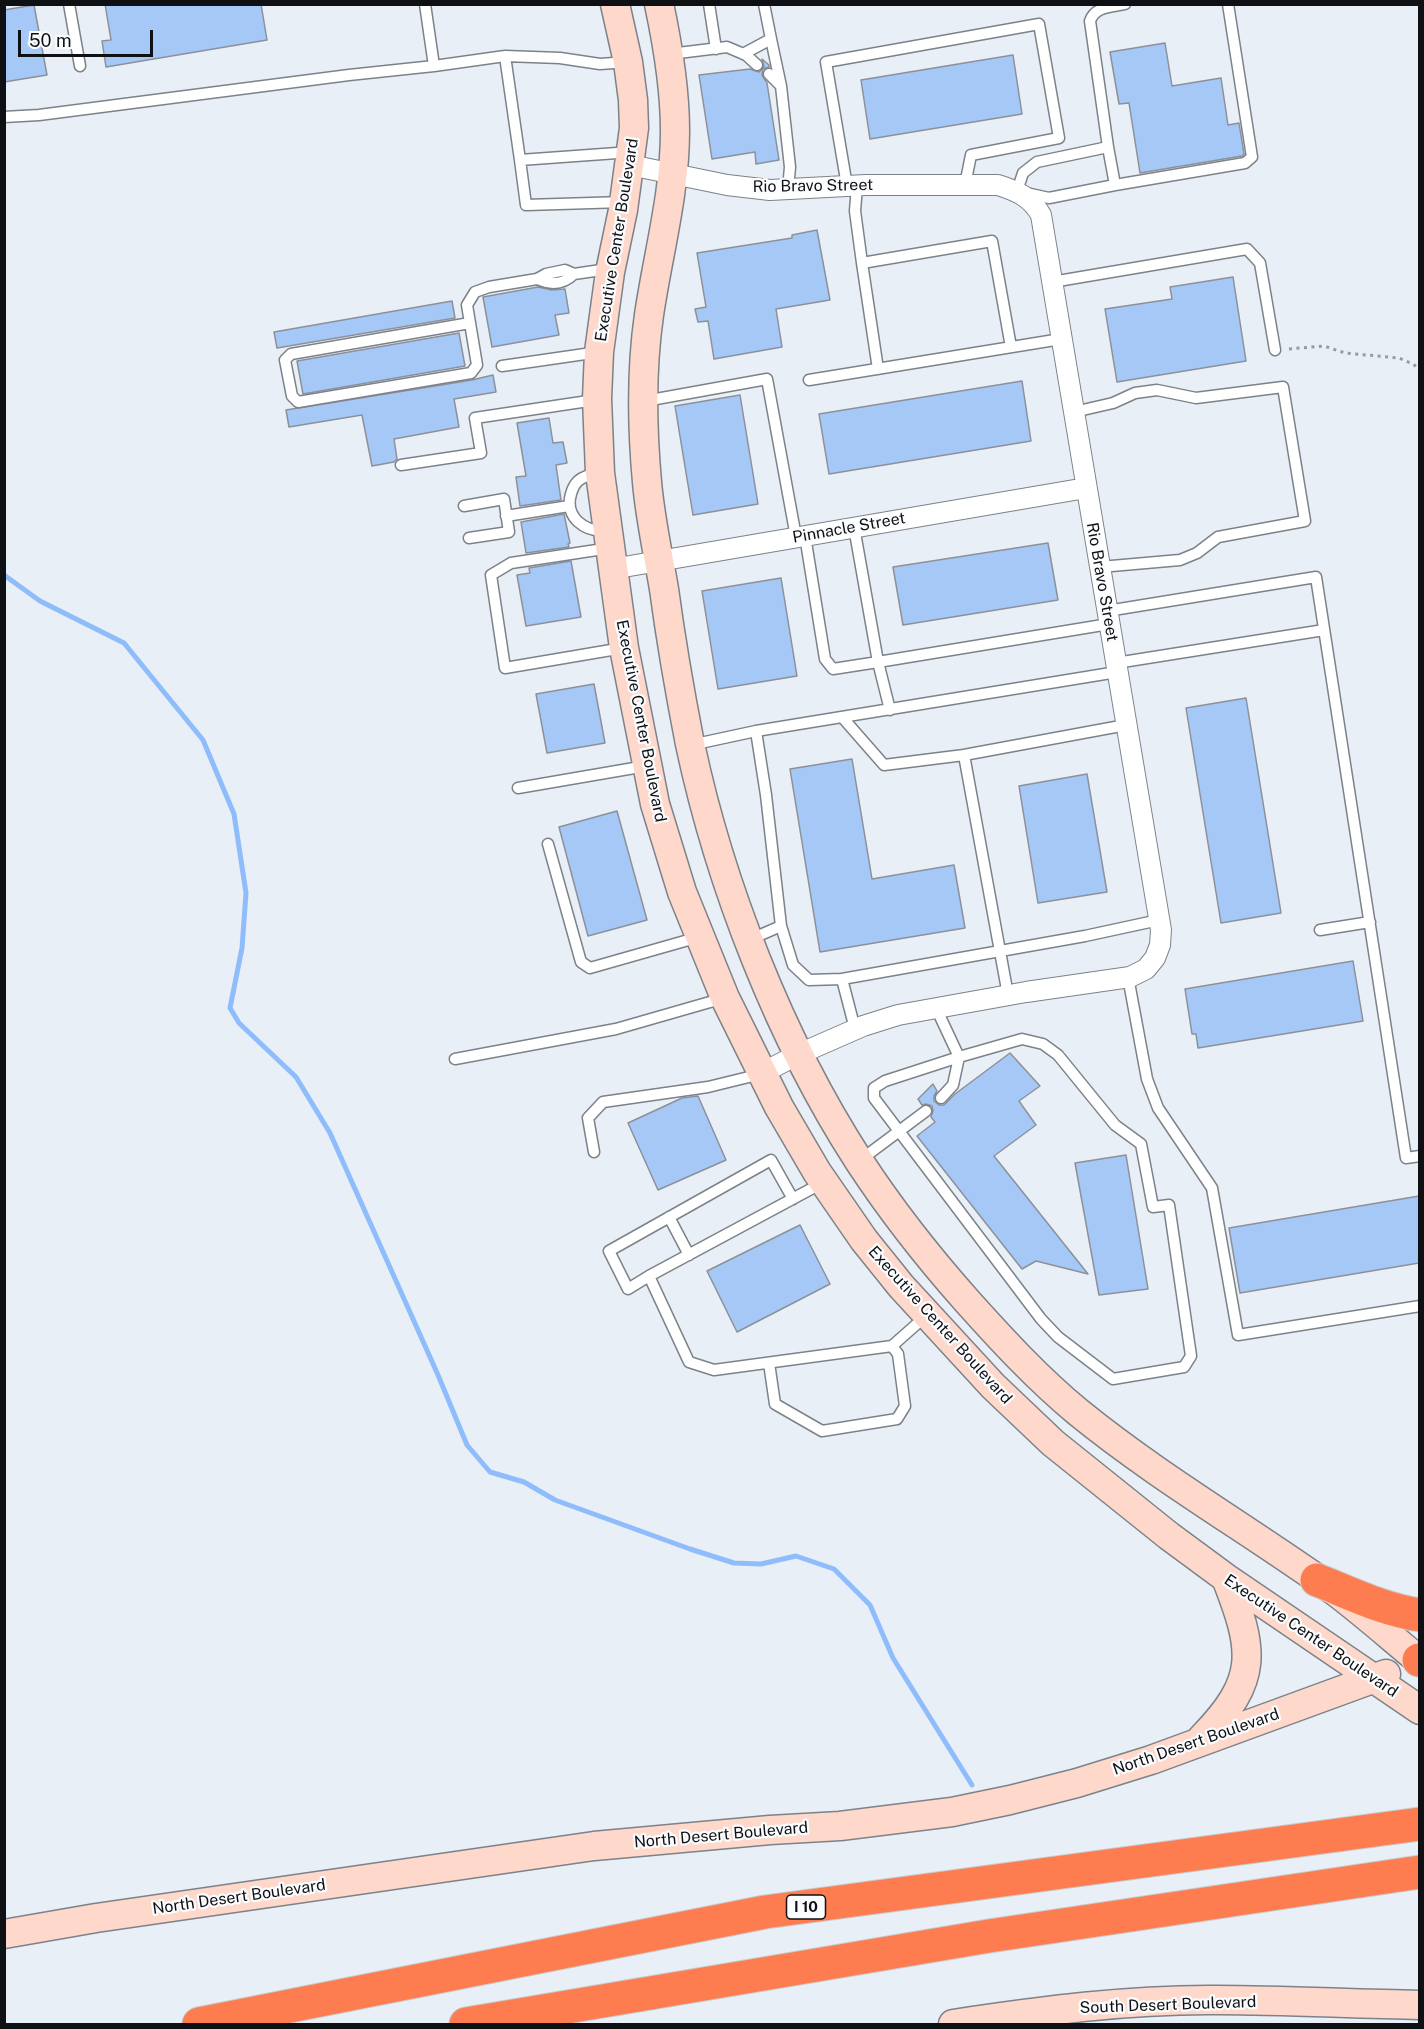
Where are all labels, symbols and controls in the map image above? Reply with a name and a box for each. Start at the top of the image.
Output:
scale bar [21,18,156,56]
text: 50 m [29,30,72,51]
street label: Executive Center Boulevard [591,137,643,343]
street label: Rio Bravo Street [753,175,873,197]
street label: Pinnacle Street [791,509,907,547]
street label: Rio Bravo Street [1082,521,1122,643]
street label: Executive Center Boulevard [612,618,670,824]
street label: Executive Center Boulevard [864,1242,1016,1408]
street label: Executive Center Boulevard [1220,1571,1402,1701]
street label: North Desert Boulevard [1110,1704,1282,1780]
street label: North Desert Boulevard [633,1818,809,1852]
street label: North Desert Boulevard [151,1875,327,1919]
road number: I 10 [786,1895,826,1919]
street label: South Desert Boulevard [1079,1992,1257,2018]

